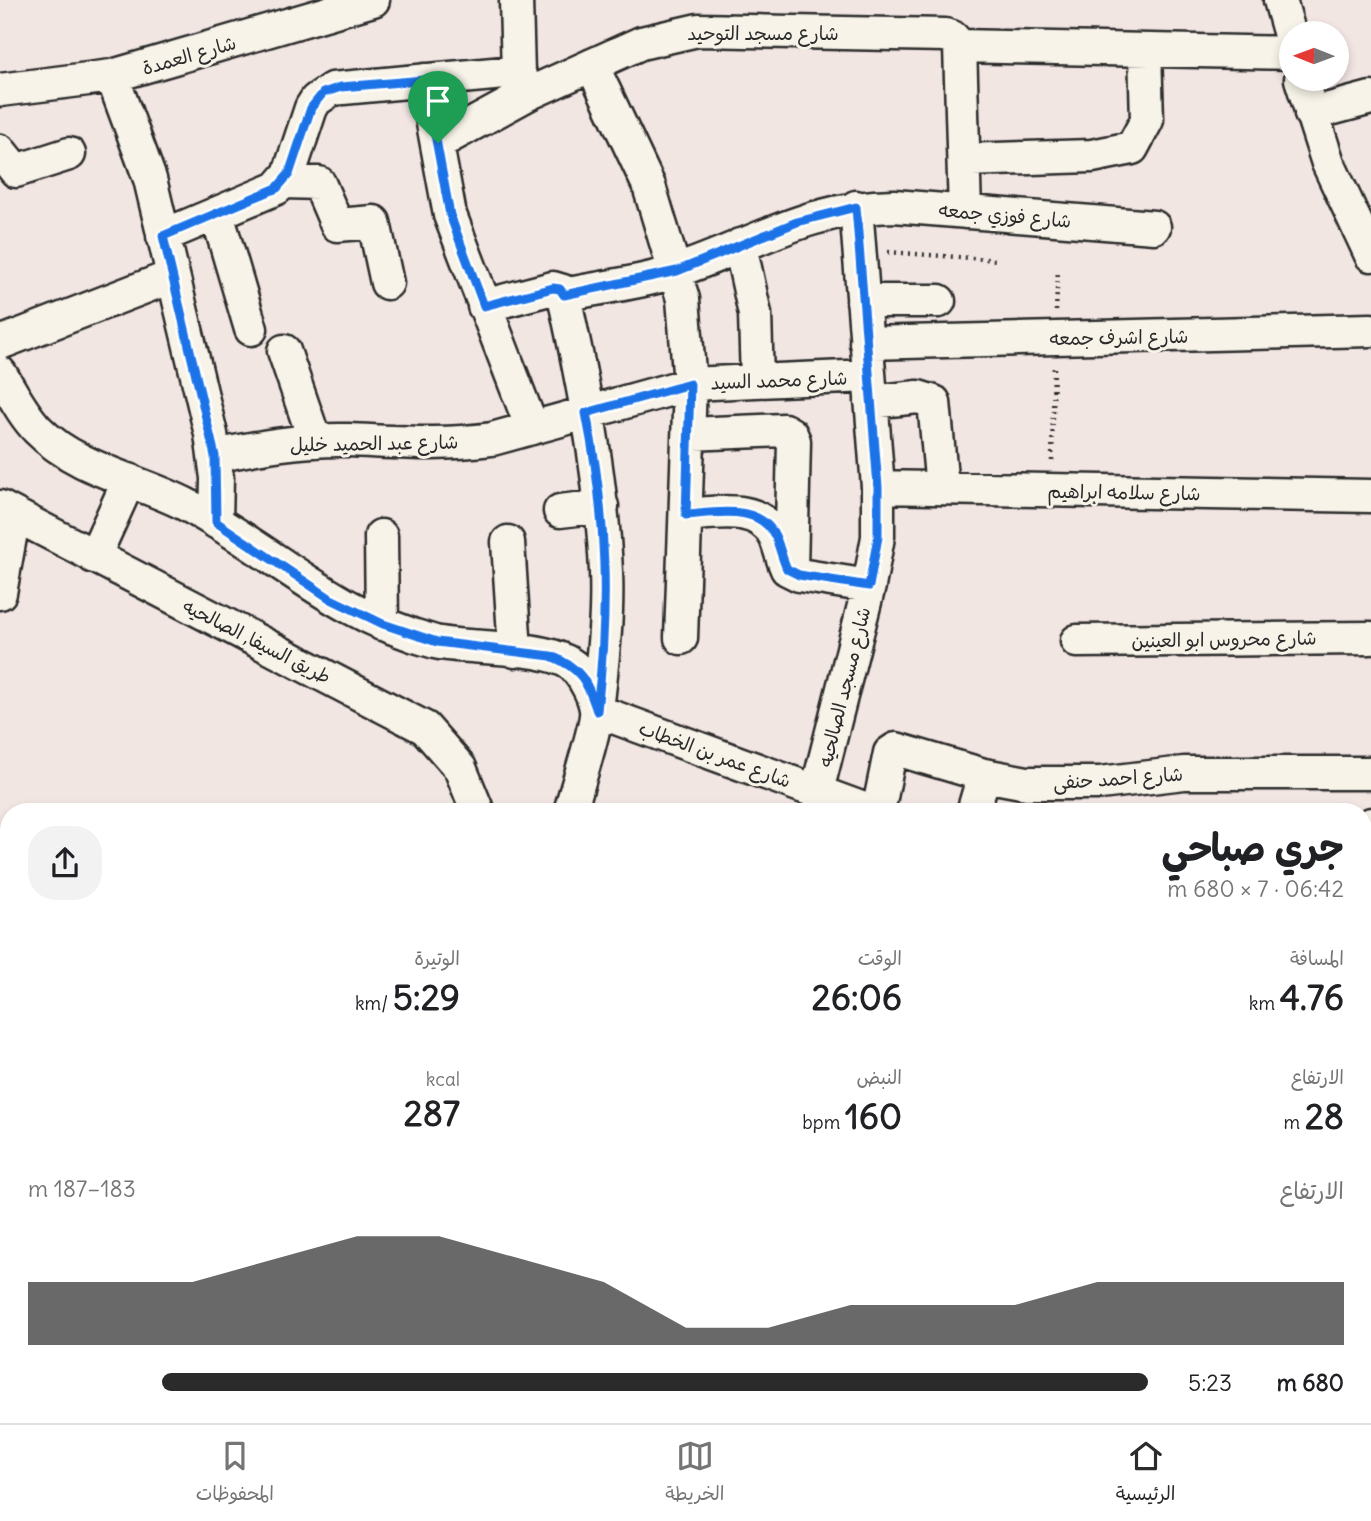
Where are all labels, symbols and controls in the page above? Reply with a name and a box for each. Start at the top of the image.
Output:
street label: شارع مسجد التوحيد [687,21,839,47]
north arrow [1279,21,1349,91]
map controls [1279,21,1349,91]
street label: شارع العمدة [139,30,239,82]
pin [408,71,468,143]
icon: arrive [419,82,457,120]
street label: شارع فوزي جمعه [937,197,1072,236]
street label: شارع اشرف جمعه [1049,324,1189,352]
street label: شارع محمد السيد [710,366,848,396]
street label: شارع عبد الحميد خليل [290,430,458,458]
street label: شارع سلامه ابراهيم [1047,479,1201,508]
street label: طريق السيفا, الصالحيه [179,593,335,689]
street label: شارع مسجد الصالحيه [813,604,877,770]
street label: شارع محروس ابو العينين [1131,625,1317,655]
street label: شارع عمر بن الخطاب [635,715,794,795]
street label: شارع احمد حنفى [1052,761,1184,797]
text: جري صباحي [1161,824,1344,871]
button: share [28,826,102,900]
text: 06:42 · 7 × 680 m [1167,874,1344,903]
text: الوتيرة [414,946,460,970]
text: الوقت [858,946,902,970]
text: المسافة [1290,946,1344,970]
text: 5:29 [393,975,460,1019]
text: 26:06 [811,975,902,1019]
text: 4.76 [1280,975,1344,1019]
text: /km [355,991,393,1015]
text: km [1249,991,1280,1015]
text: النبض [857,1065,902,1089]
text: الارتفاع [1291,1065,1344,1089]
text: kcal [426,1067,460,1091]
text: 287 [404,1091,460,1135]
text: 160 [845,1094,902,1138]
text: 28 [1305,1094,1344,1138]
text: bpm [802,1110,845,1134]
text: m [1283,1110,1305,1134]
text: 183–187 m [28,1174,136,1203]
text: الارتفاع [1280,1176,1344,1205]
text: 5:23 [1188,1368,1232,1397]
text: 680 m [1277,1368,1344,1397]
tab: المحفوظات [196,1437,274,1510]
tab: الخريطة [665,1437,724,1510]
tab: الرئيسية [1116,1437,1175,1510]

